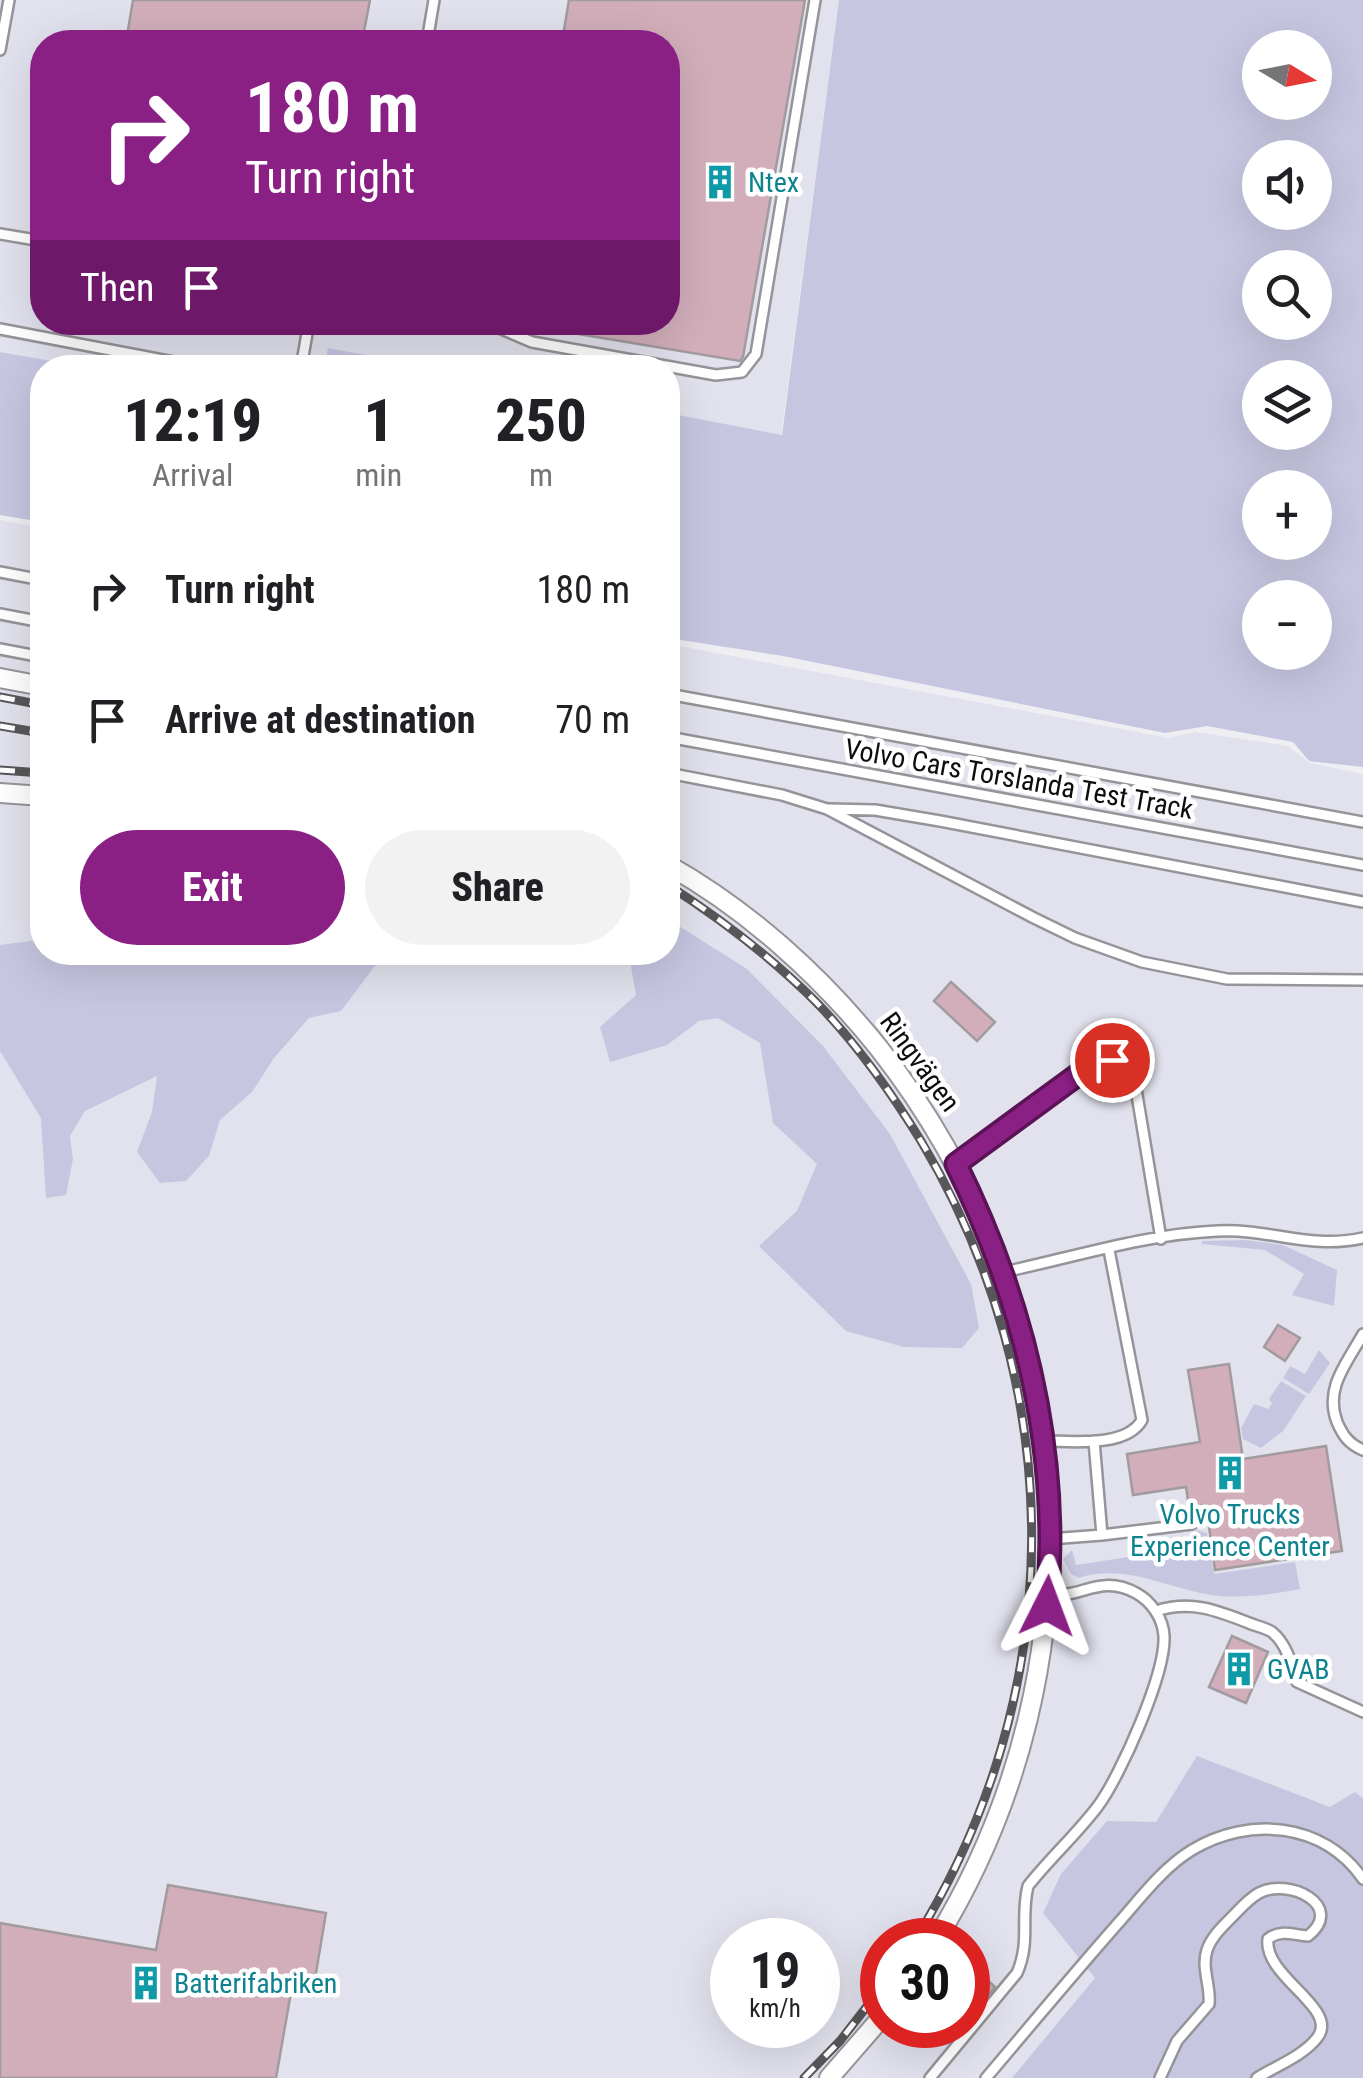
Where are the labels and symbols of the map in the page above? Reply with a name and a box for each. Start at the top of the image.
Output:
north arrow [1242,30,1332,120]
building icon: Ntex [701,163,739,201]
place label: Ntex [748,166,799,199]
street label: Volvo Cars Torslanda Test Track [842,732,1196,826]
street label: Ringvägen [873,1006,967,1118]
pin [1070,1018,1155,1103]
building icon: Volvo Trucks Experience Center [1211,1454,1249,1492]
place label: Volvo Trucks Experience Center [1130,1498,1330,1563]
position arrow [995,1554,1099,1658]
building icon: GVAB [1220,1650,1258,1688]
place label: GVAB [1267,1653,1330,1686]
speed limit sign: 30 [860,1918,990,2048]
building icon: Batterifabriken [127,1964,165,2002]
place label: Batterifabriken [174,1967,337,2000]

